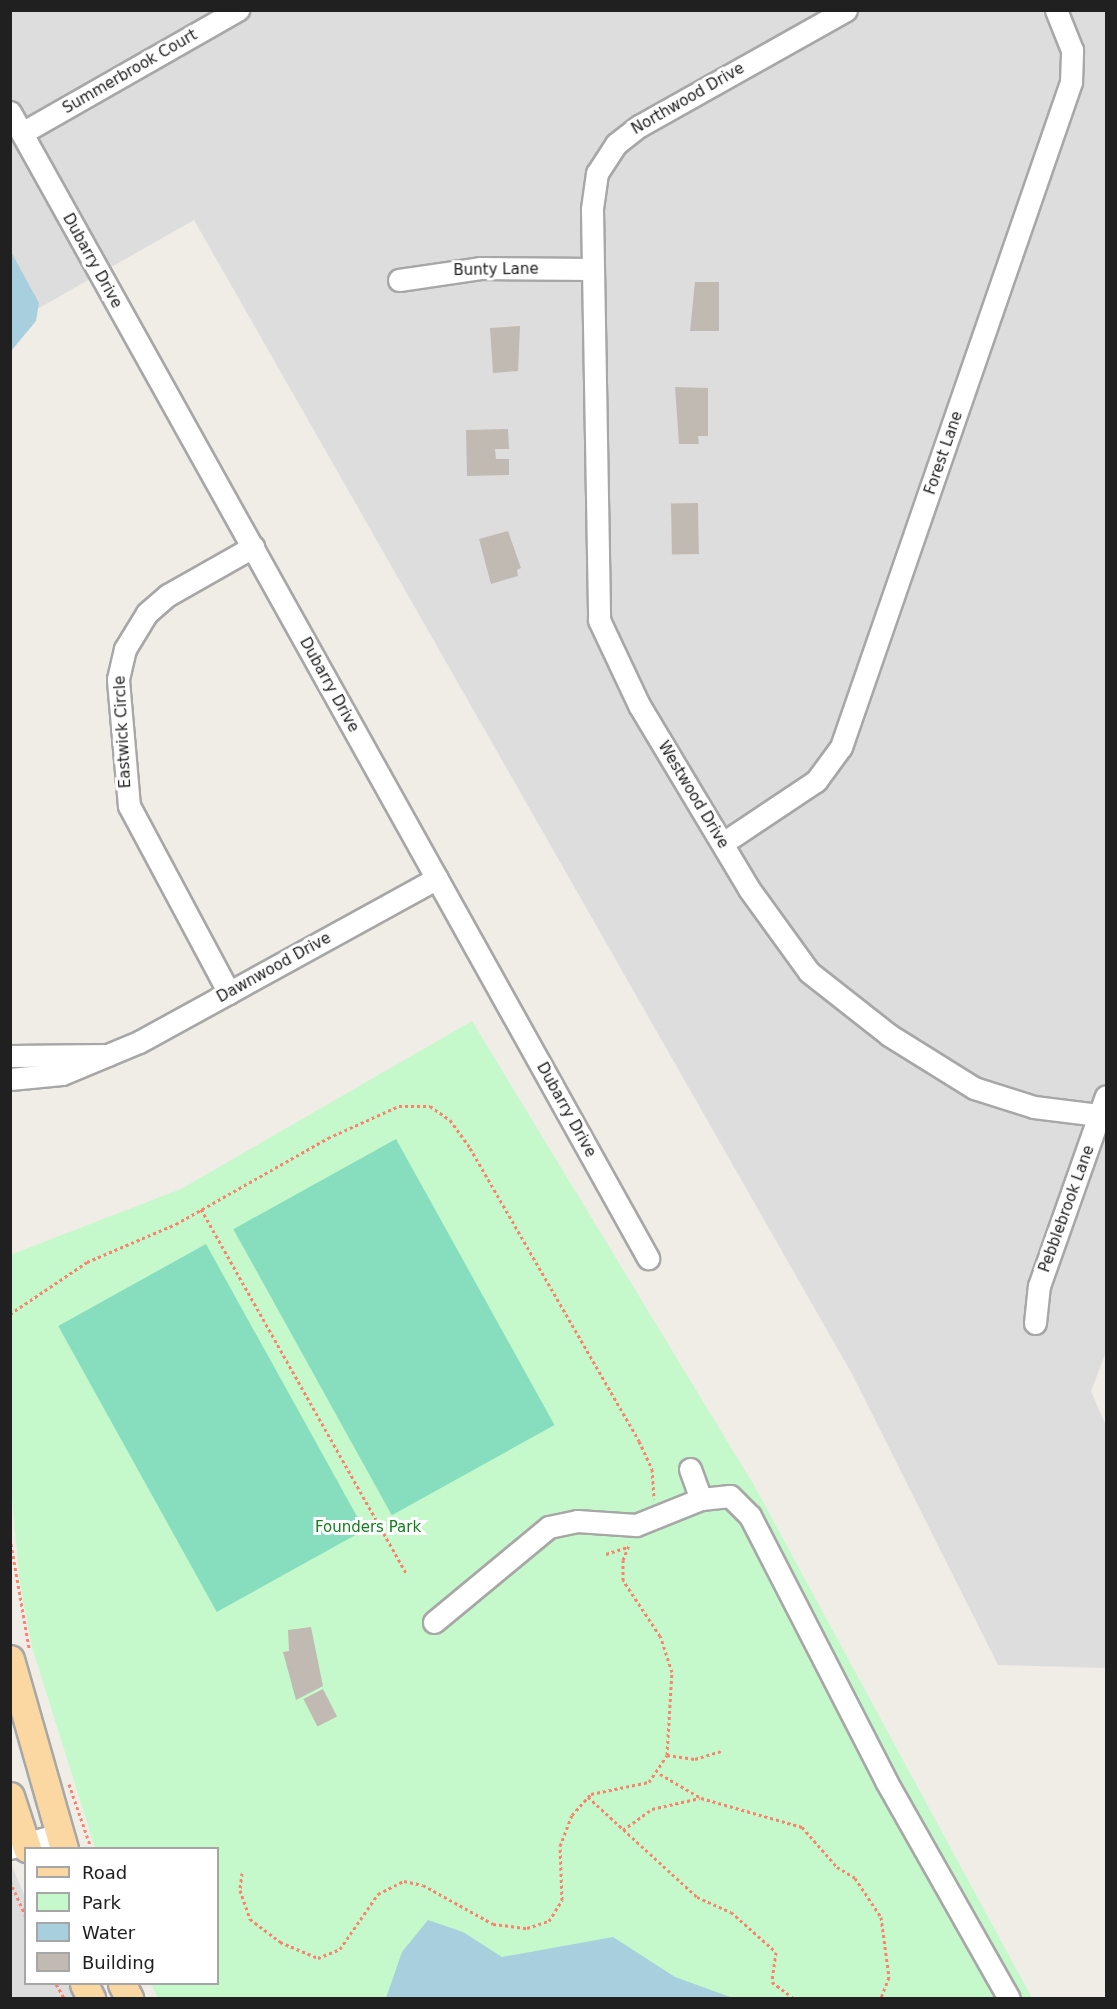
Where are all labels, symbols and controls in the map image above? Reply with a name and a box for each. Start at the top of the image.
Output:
street label: Summerbrook Court [60,26,200,118]
street label: Northwood Drive [629,59,747,139]
street label: Dubarry Drive [59,211,125,311]
street label: Bunty Lane [453,260,539,280]
street label: Forest Lane [921,409,967,497]
street label: Dubarry Drive [296,635,362,735]
street label: Eastwick Circle [111,675,135,789]
street label: Westwood Drive [654,738,732,852]
street label: Dawnwood Drive [214,929,334,1007]
street label: Dubarry Drive [533,1060,599,1160]
street label: Pebblebrook Lane [1036,1143,1098,1275]
park label: Founders Park [315,1519,421,1537]
legend [24,1847,219,1985]
text: Road [82,1862,127,1883]
text: Park [82,1892,121,1913]
text: Water [82,1922,135,1943]
text: Building [82,1952,155,1973]

